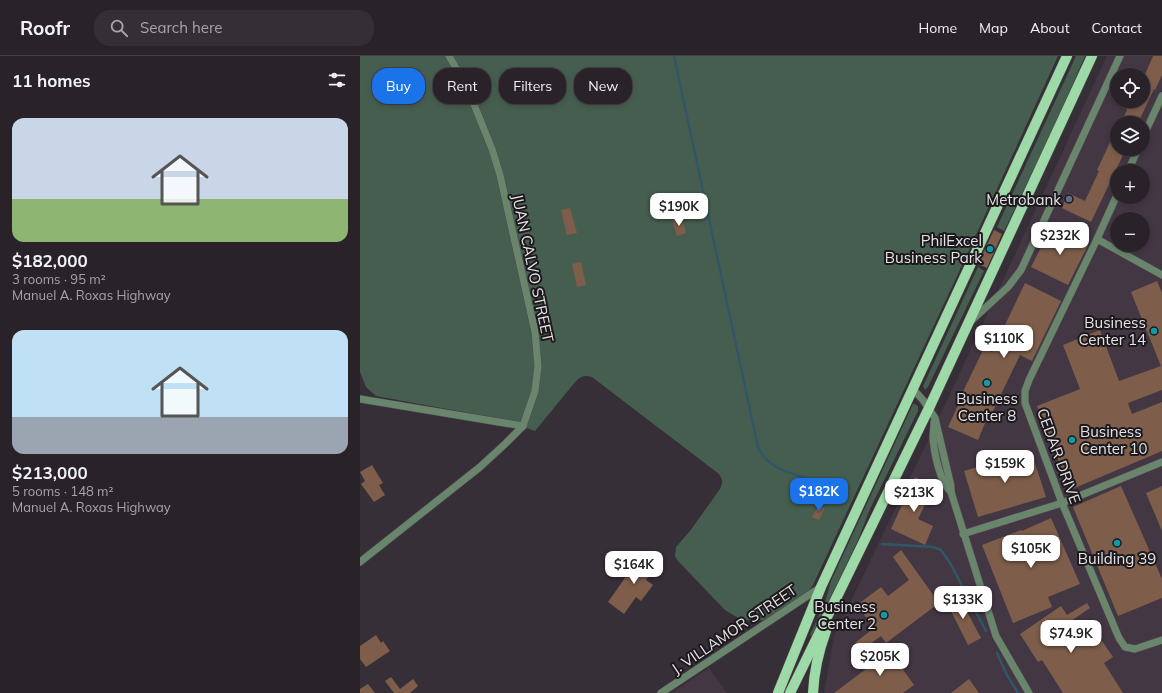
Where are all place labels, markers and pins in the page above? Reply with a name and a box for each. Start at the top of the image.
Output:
place label: Metrobank [986,190,1061,209]
pin: $190K [651,193,707,227]
marker: Metrobank [1064,194,1074,204]
pin: $232K [1032,222,1088,256]
place label: PhilExcel Business Park [885,231,982,267]
marker: PhilExcel Business Park [985,244,995,254]
place label: Business Center 14 [1079,313,1146,349]
pin: $110K [976,325,1032,359]
marker: Business Center 14 [1149,326,1159,336]
marker: Business Center 8 [982,378,992,388]
place label: Business Center 8 [956,389,1018,425]
place label: Business Center 10 [1080,422,1147,458]
marker: Business Center 10 [1067,435,1077,445]
pin: $159K [977,450,1033,484]
pin: $182K [791,478,847,512]
pin: $213K [886,479,942,513]
pin: $105K [1003,535,1059,569]
marker: Building 39 [1112,538,1122,548]
place label: Building 39 [1078,549,1156,568]
pin: $164K [606,551,662,585]
pin: $133K [935,586,991,620]
place label: Business Center 2 [814,597,876,633]
marker: Business Center 2 [879,610,889,620]
pin: $74.9K [1038,620,1104,654]
pin: $205K [852,643,908,677]

